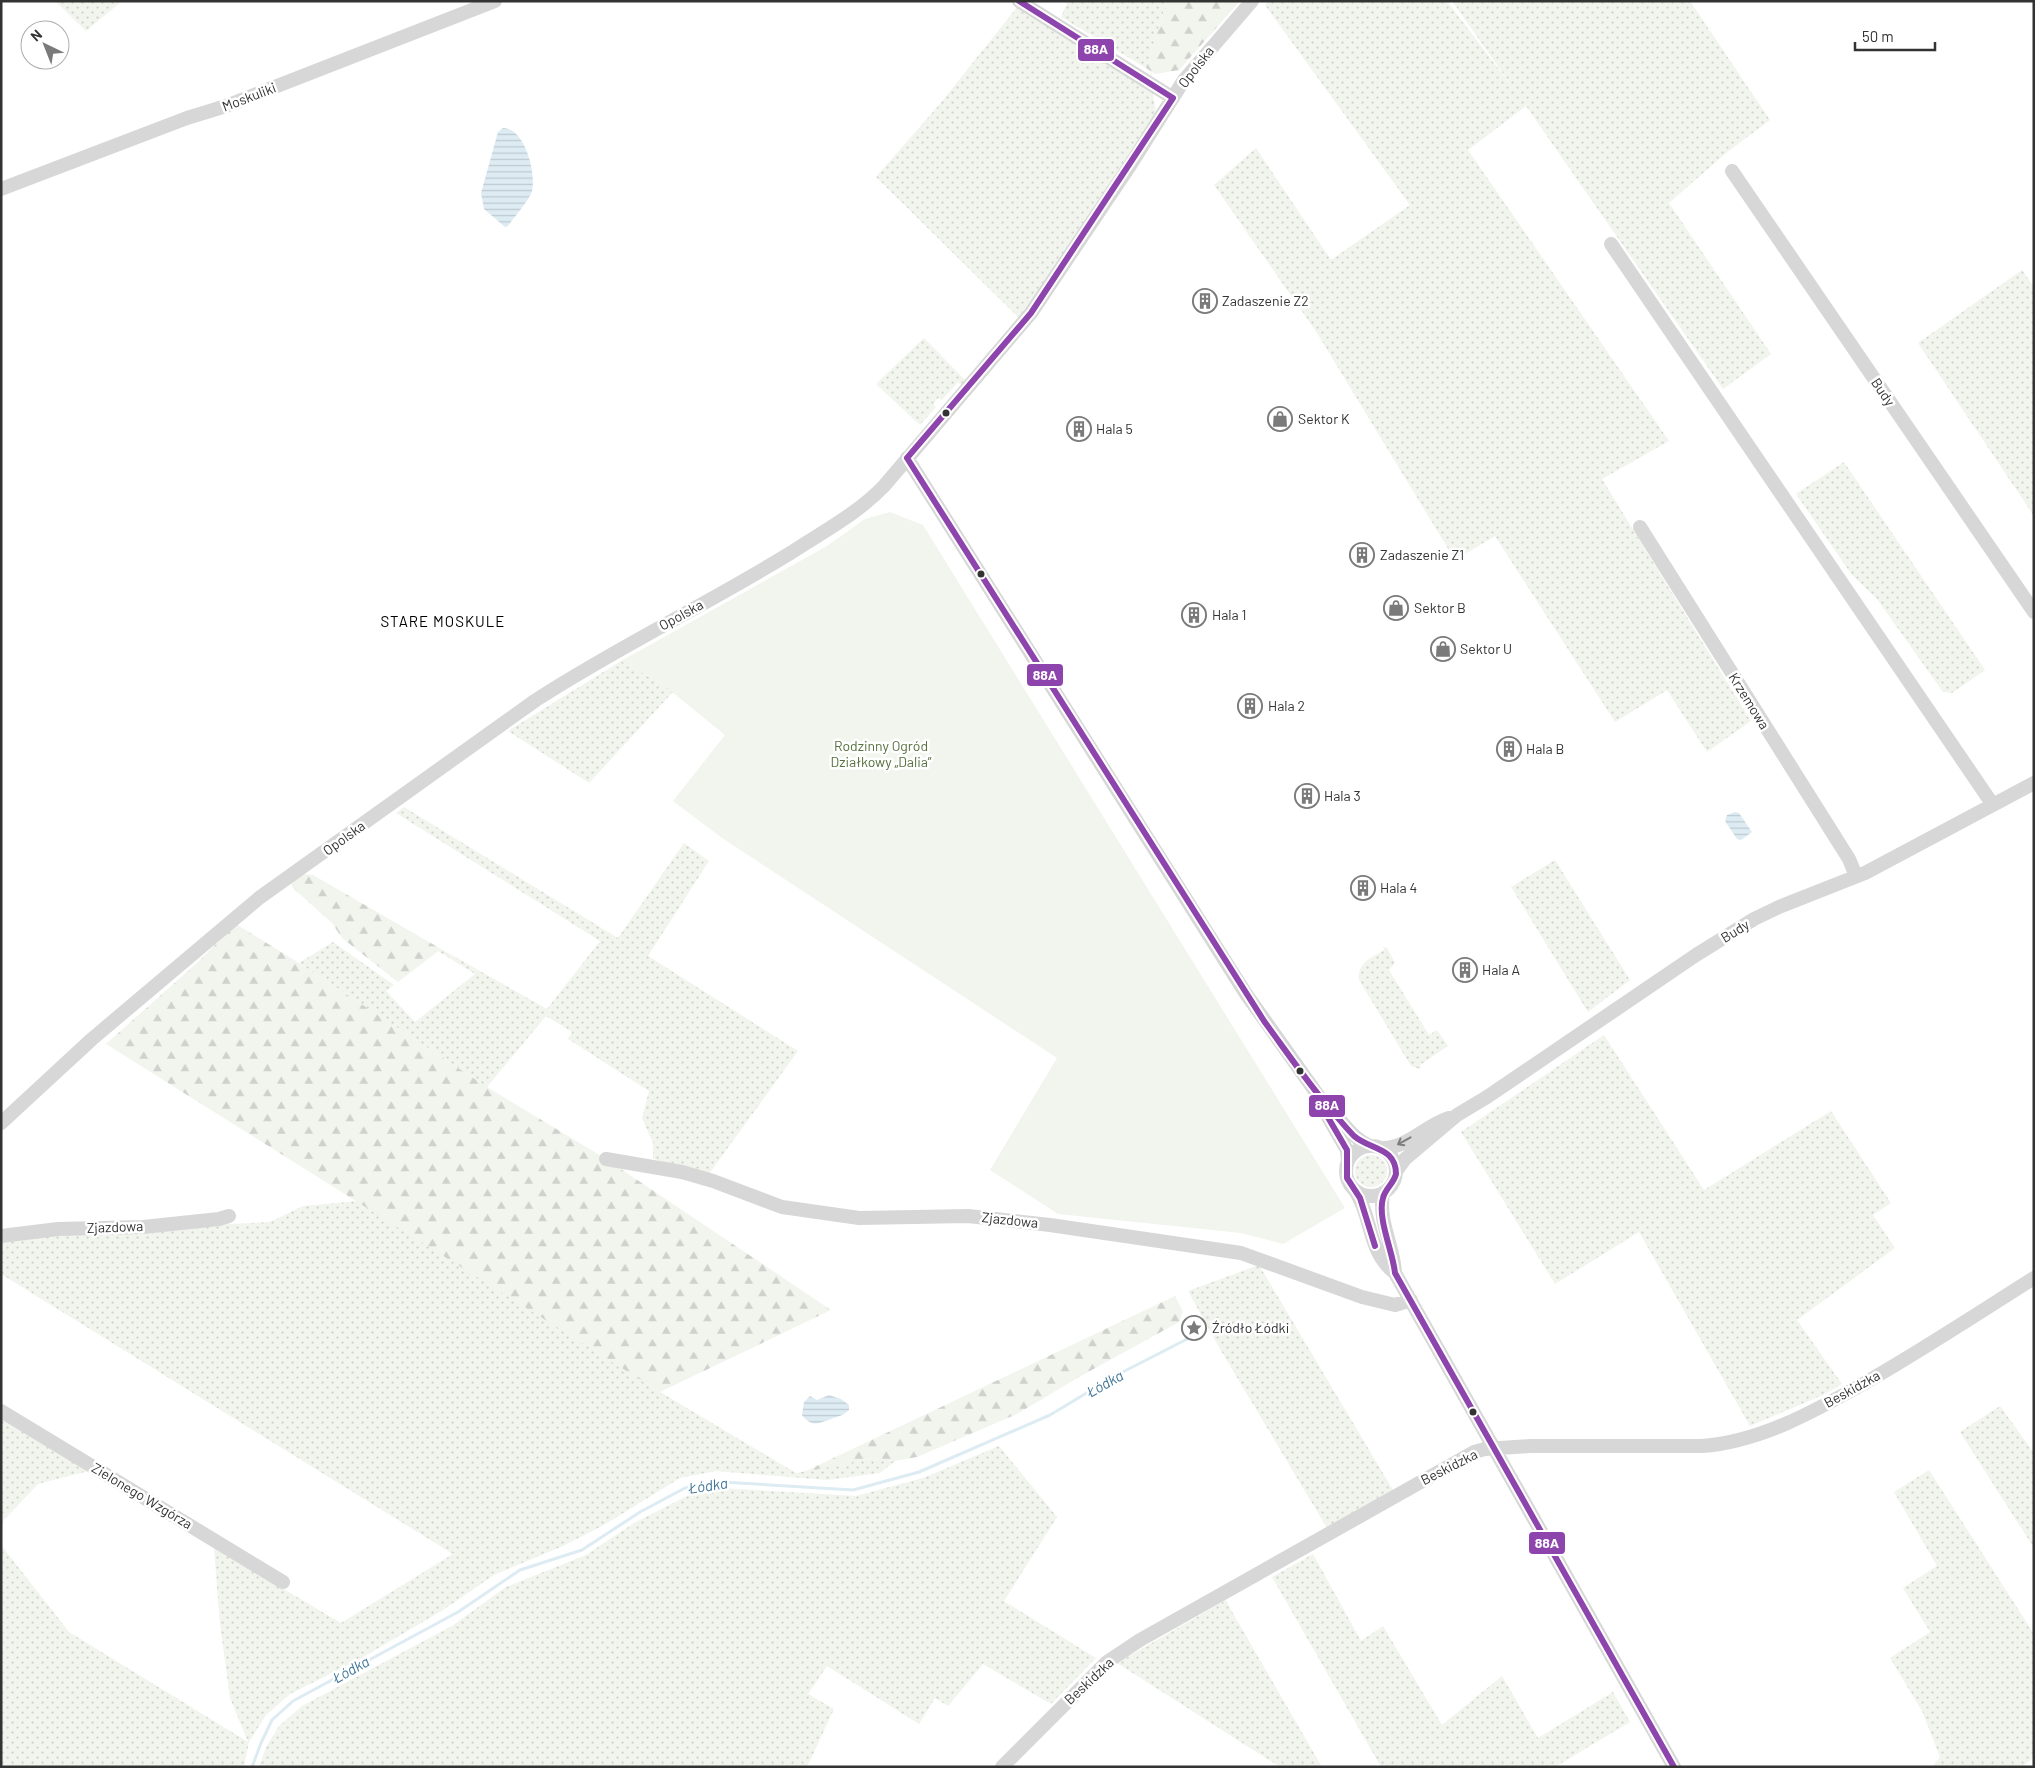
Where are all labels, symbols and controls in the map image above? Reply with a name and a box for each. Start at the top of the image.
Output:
north arrow [20,20,70,70]
scale bar [1855,20,1935,52]
text: N [27,26,45,45]
text: 50 m [1862,27,1894,45]
line badge: 88A [1077,38,1115,62]
text: 88A [1084,40,1109,57]
street label: Opolska [1174,43,1217,91]
street label: Moskuliki [220,79,278,115]
building icon: Zadaszenie Z2 [1192,288,1218,314]
place label: Zadaszenie Z2 [1222,292,1309,309]
street label: Budy [1868,374,1899,409]
shop icon: Sektor K [1267,406,1293,432]
unlabelled marker [941,408,951,418]
place label: Sektor K [1298,410,1350,427]
building icon: Hala 5 [1066,416,1092,442]
place label: Hala 5 [1096,420,1133,437]
building icon: Zadaszenie Z1 [1349,542,1375,568]
place label: Zadaszenie Z1 [1380,546,1464,563]
unlabelled marker [976,569,986,579]
shop icon: Sektor B [1383,595,1409,621]
street label: Opolska [656,596,706,634]
place label: Sektor B [1414,599,1466,616]
building icon: Hala 1 [1181,602,1207,628]
place label: Hala 1 [1212,606,1246,623]
district label: STARE MOSKULE [381,612,505,630]
shop icon: Sektor U [1430,636,1456,662]
place label: Sektor U [1460,640,1512,657]
line badge: 88A [1026,663,1064,687]
text: 88A [1033,666,1058,683]
street label: Krzemowa [1725,669,1773,732]
building icon: Hala 2 [1237,693,1263,719]
place label: Hala 2 [1268,697,1305,714]
building icon: Hala B [1496,736,1522,762]
park label: Rodzinny Ogród Działkowy „Dalia” [831,737,932,770]
place label: Hala B [1526,740,1564,757]
building icon: Hala 3 [1294,783,1320,809]
place label: Hala 3 [1324,787,1361,804]
street label: Opolska [319,817,368,859]
building icon: Hala 4 [1350,875,1376,901]
place label: Hala 4 [1380,879,1417,896]
street label: Budy [1717,915,1752,946]
building icon: Hala A [1452,957,1478,983]
place label: Hala A [1482,961,1520,978]
unlabelled marker [1295,1066,1305,1076]
line badge: 88A [1308,1094,1346,1118]
text: 88A [1315,1096,1340,1113]
one-way arrow [1397,1136,1412,1146]
street label: Zjazdowa [981,1208,1039,1231]
street label: Zjazdowa [86,1217,144,1236]
place icon: Źródło Łódki [1181,1315,1207,1341]
place label: Źródło Łódki [1212,1319,1289,1336]
water label: Łódka [1082,1366,1126,1401]
street label: Beskidzka [1821,1366,1883,1411]
unlabelled marker [1468,1407,1478,1417]
street label: Beskidzka [1418,1445,1480,1488]
street label: Zielonego Wzgórza [89,1459,196,1532]
water label: Łódka [686,1473,729,1497]
line badge: 88A [1528,1531,1566,1555]
text: 88A [1535,1534,1560,1551]
water label: Łódka [328,1652,372,1687]
street label: Beskidzka [1060,1653,1117,1708]

